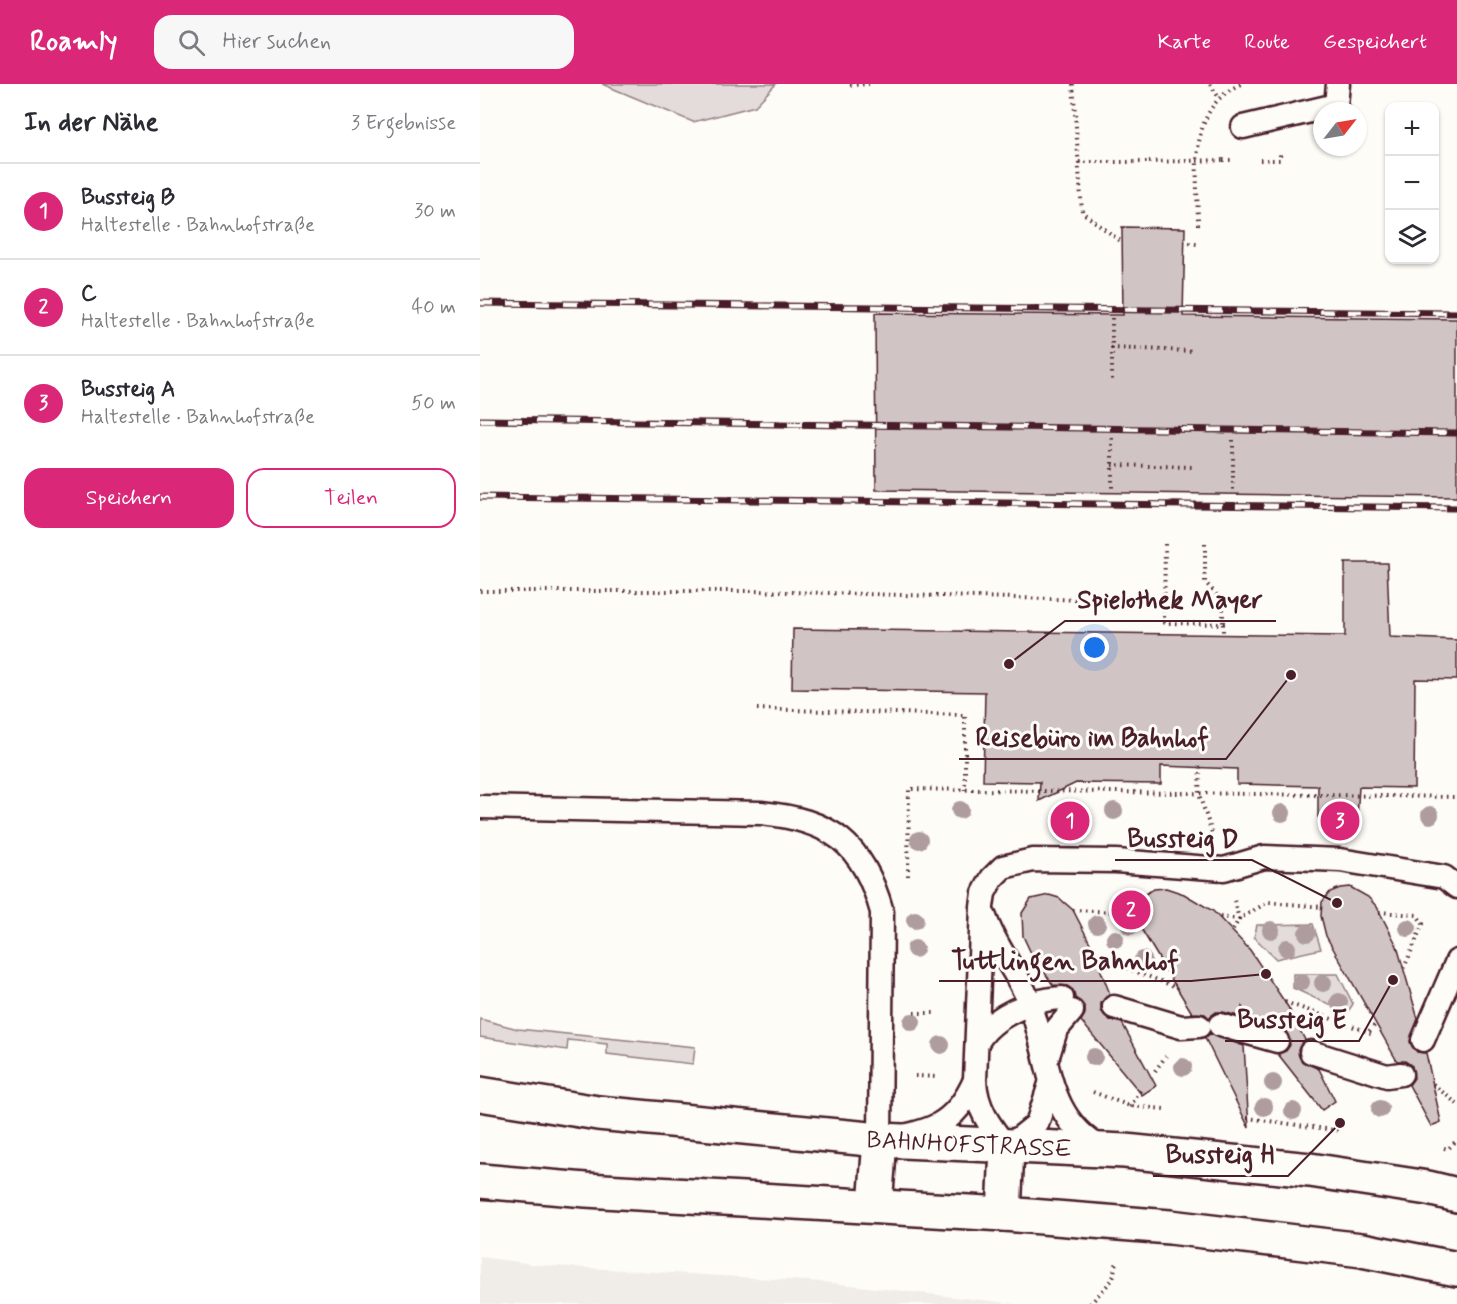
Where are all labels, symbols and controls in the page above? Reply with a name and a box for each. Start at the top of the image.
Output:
search box [154,15,574,69]
text: Roamly [30,24,118,61]
icon: search [175,26,208,59]
text: Hier suchen [223,28,331,56]
text: Karte [1158,28,1211,56]
text: Route [1244,28,1290,56]
text: Gespeichert [1323,28,1427,56]
north arrow [1313,102,1367,156]
map controls [1385,102,1439,264]
button: + [1385,102,1439,156]
text: In der Nähe [24,106,158,140]
text: 3 Ergebnisse [351,110,456,137]
button: − [1385,156,1439,210]
text: Bussteig B [81,184,174,212]
text: 1 [39,198,48,225]
text: 30 m [414,198,456,225]
button: layers [1385,210,1439,264]
text: Haltestelle · Bahnhofstraße [81,212,315,239]
text: C [81,280,97,308]
text: 2 [39,294,48,321]
text: 40 m [412,294,456,321]
text: Haltestelle · Bahnhofstraße [81,308,315,335]
text: Bussteig A [81,376,175,404]
text: 3 [39,390,48,417]
text: 50 m [411,390,456,417]
text: Haltestelle · Bahnhofstraße [81,404,315,431]
button: Speichern [24,468,234,528]
button: Teilen [246,468,456,528]
callout: Spielothek Mayer [1065,577,1276,621]
text: Spielothek Mayer [1077,584,1263,618]
your location [1080,633,1109,662]
callout: Reisebüro im Bahnhof [959,715,1226,759]
text: Reisebüro im Bahnhof [975,722,1209,756]
pin: 1 [1050,798,1090,844]
pin: 3 [1320,798,1360,844]
callout: Bussteig D [1115,816,1252,860]
text: Bussteig D [1127,823,1239,858]
pin: 2 [1112,888,1150,932]
callout: Tuttlingen Bahnhof [939,937,1191,981]
text: Tuttlingen Bahnhof [951,945,1179,982]
callout: Bussteig E [1225,997,1359,1041]
text: Bussteig E [1237,1004,1347,1039]
street label: BAHNHOFSTRASSE [865,1125,1072,1166]
callout: Bussteig H [1153,1132,1288,1176]
text: Bussteig H [1166,1139,1274,1174]

